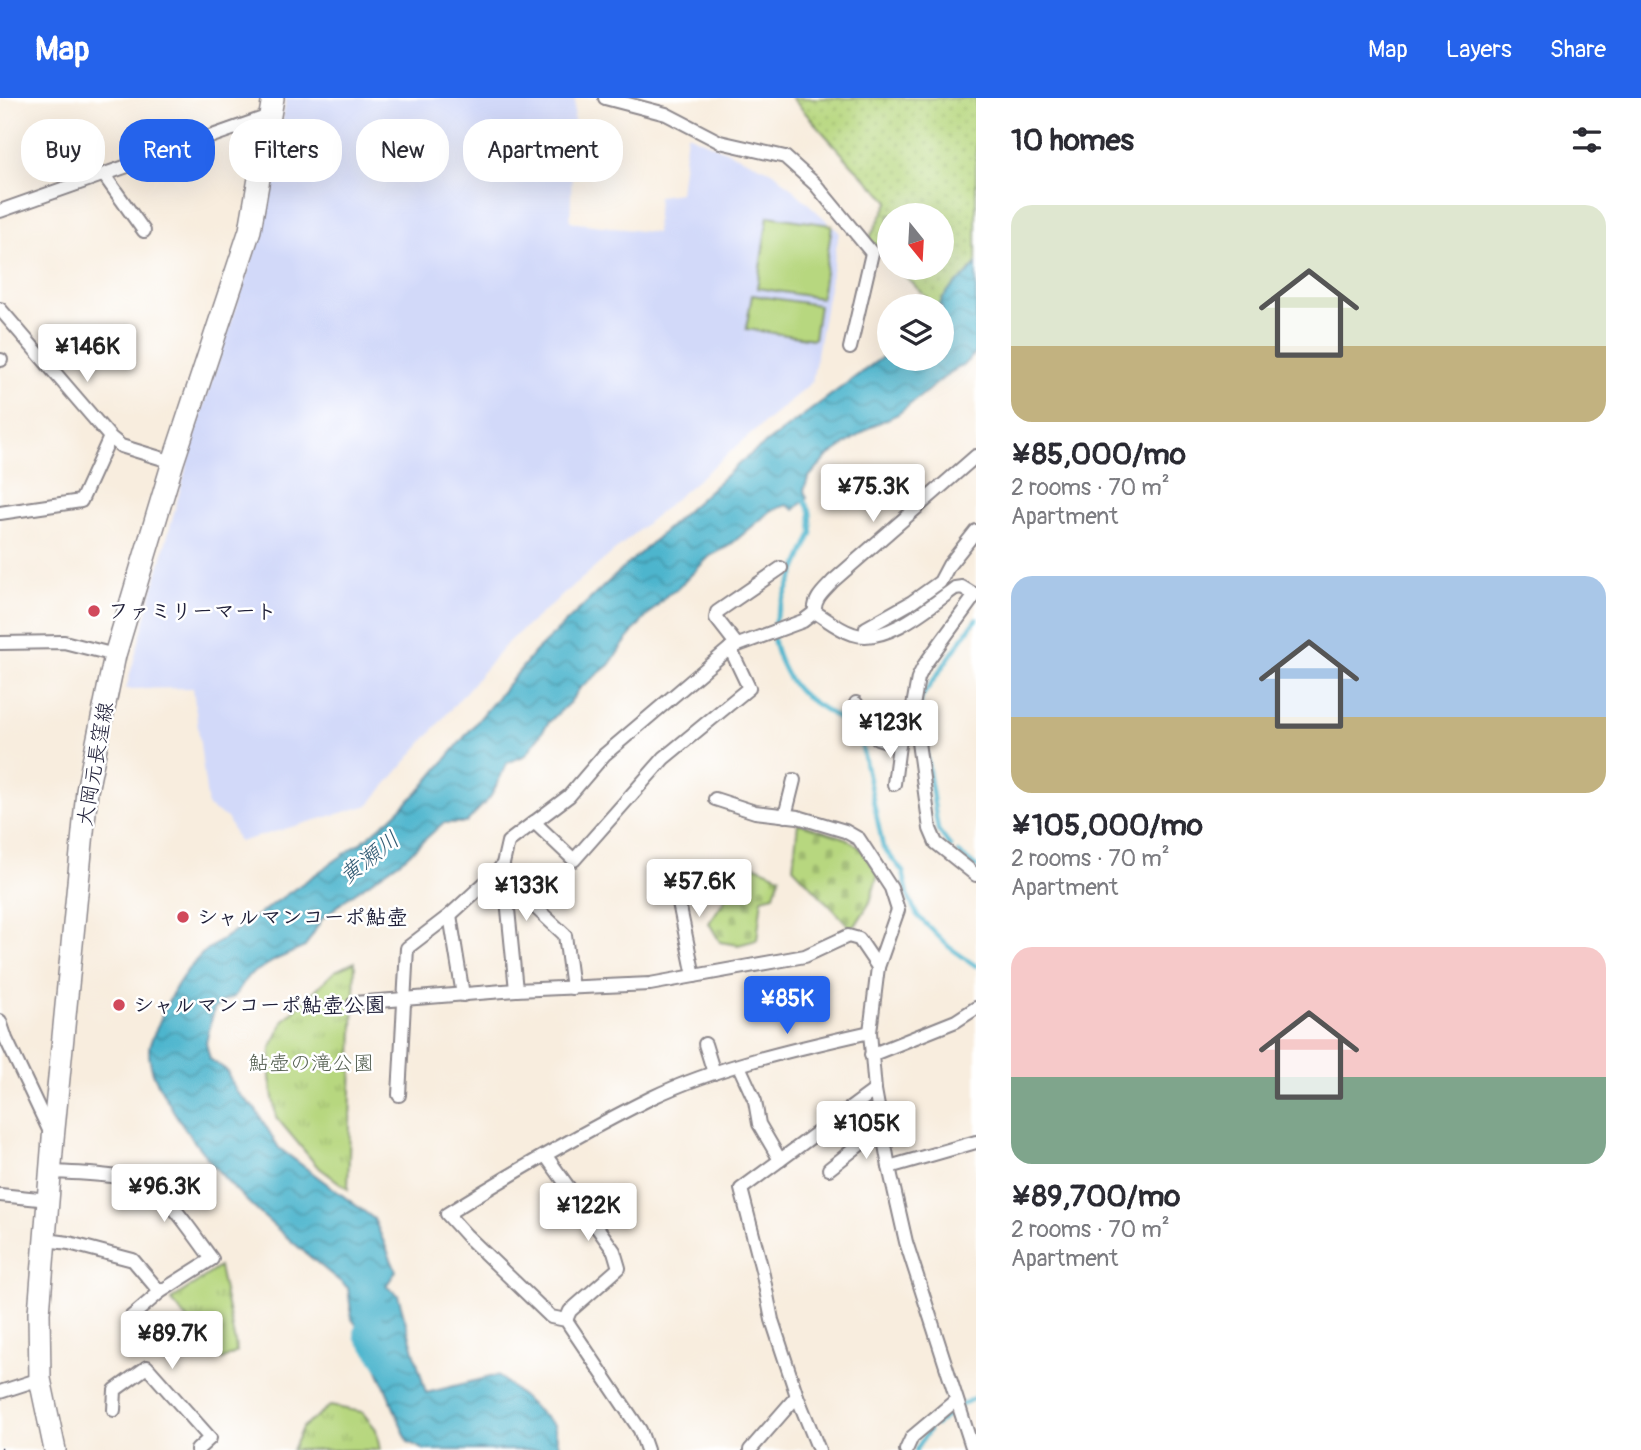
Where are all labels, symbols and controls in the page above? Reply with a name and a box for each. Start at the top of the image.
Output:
text: Map [35,29,90,70]
text: Map [1368,35,1408,64]
text: Layers [1446,35,1512,64]
text: Share [1550,35,1606,64]
chip: Buy [21,119,105,182]
chip: Rent [119,119,215,182]
chip: Filters [229,119,342,182]
chip: New [356,119,449,182]
chip: Apartment [463,119,623,182]
icon: filters [1568,121,1606,159]
text: 10 homes [1011,122,1134,159]
north arrow [877,203,954,280]
map controls [877,203,954,371]
icon: home [1246,250,1372,376]
button: layers [877,294,954,371]
pin: ¥146K [38,324,136,384]
text: ¥146K [54,332,120,361]
text: ¥85,000/mo [1011,436,1186,473]
pin: ¥75.3K [816,464,930,524]
text: ¥75.3K [837,472,909,501]
text: 2 rooms · 70 m² [1011,473,1170,502]
text: Apartment [1011,502,1118,531]
place label: ファミリーマート [108,598,277,625]
marker: ファミリーマート [86,603,102,619]
icon: home [1246,621,1372,747]
street label: 大岡元長窪線 [71,700,120,828]
pin: ¥123K [841,700,939,760]
text: ¥123K [858,708,922,737]
text: ¥105,000/mo [1011,807,1203,844]
water label: 黄瀬川 [333,825,405,890]
text: 2 rooms · 70 m² [1011,844,1170,873]
pin: ¥57.6K [642,860,756,919]
pin: ¥133K [477,864,575,923]
text: ¥57.6K [663,867,735,896]
text: ¥133K [494,871,558,900]
text: Apartment [1011,873,1118,902]
place label: シャルマンコーポ鮎壺 [197,904,407,931]
marker: シャルマンコーポ鮎壺 [175,909,191,925]
pin: ¥85K [746,976,828,1036]
text: ¥85K [760,984,814,1013]
place label: シャルマンコーポ鮎壺公園 [133,992,385,1019]
icon: home [1246,992,1372,1118]
marker: シャルマンコーポ鮎壺公園 [111,997,127,1013]
park label: 鮎壺の滝公園 [248,1050,374,1077]
pin: ¥105K [817,1102,915,1161]
text: ¥105K [833,1109,900,1138]
pin: ¥96.3K [107,1164,221,1224]
text: ¥96.3K [128,1172,200,1201]
text: ¥89,700/mo [1011,1178,1180,1215]
pin: ¥122K [539,1184,637,1243]
text: ¥122K [556,1191,620,1220]
text: 2 rooms · 70 m² [1011,1215,1170,1244]
text: Apartment [1011,1244,1118,1273]
pin: ¥89.7K [115,1312,229,1371]
text: ¥89.7K [137,1319,207,1348]

